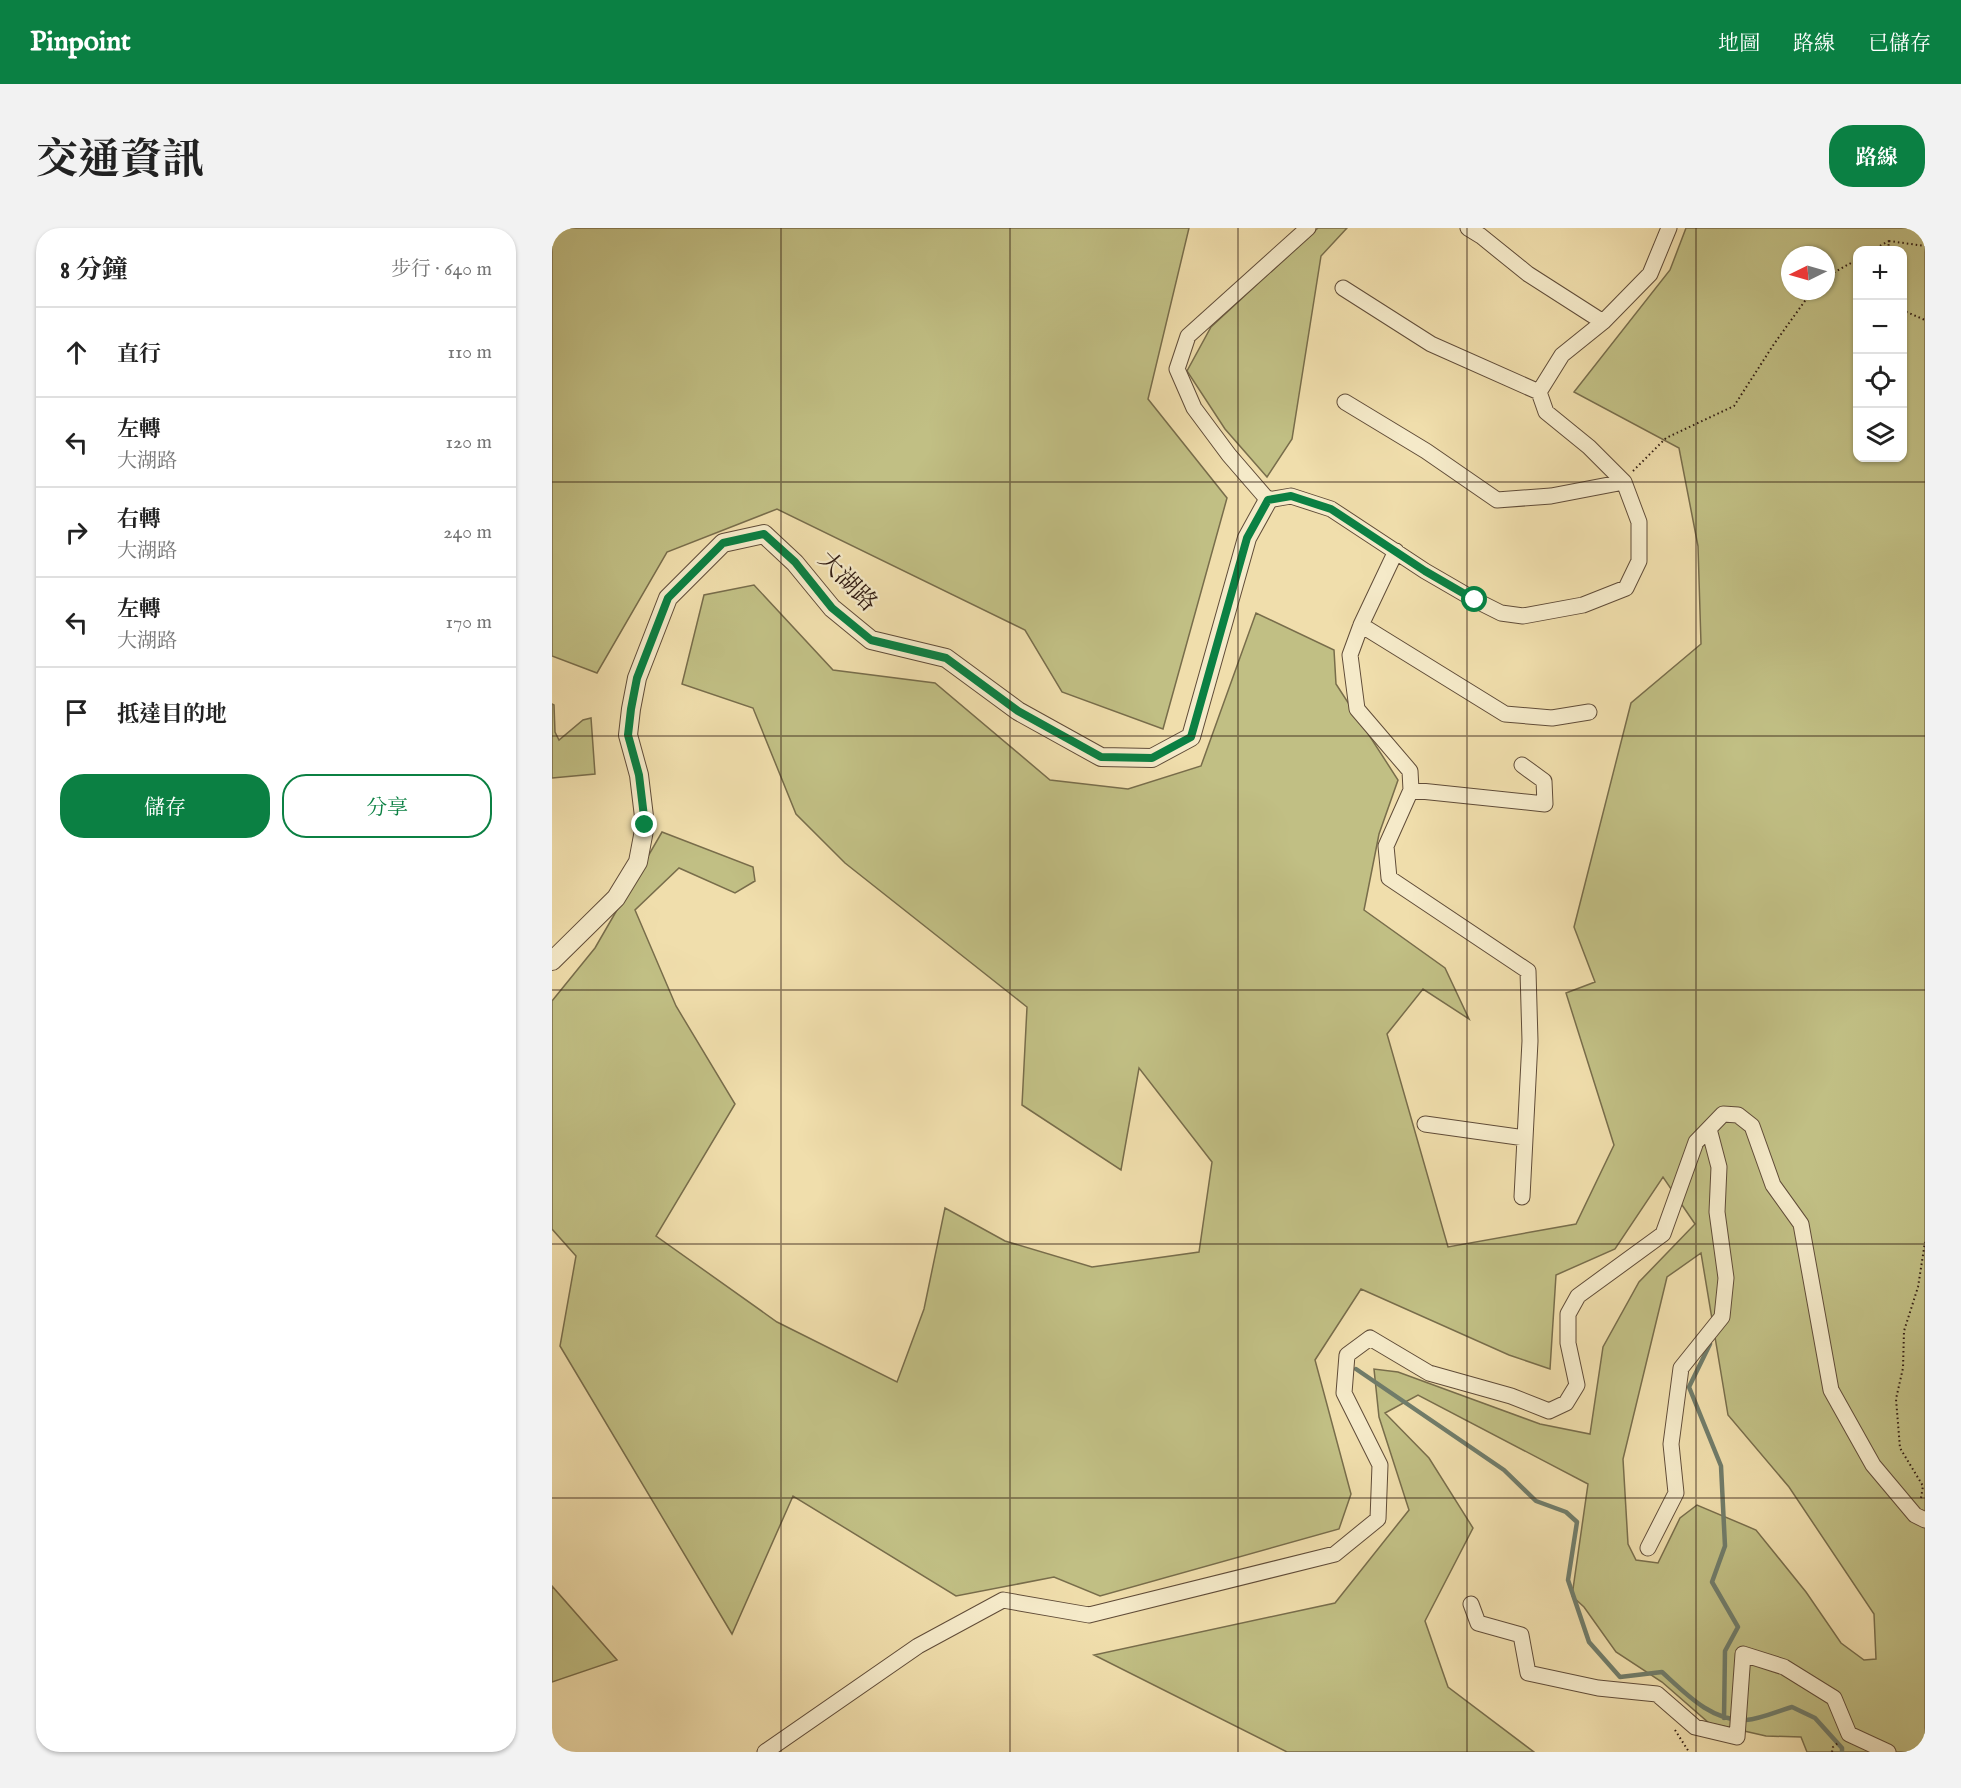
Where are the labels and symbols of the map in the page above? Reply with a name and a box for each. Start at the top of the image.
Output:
north arrow [1781,246,1835,300]
street label: 大湖路 [811,545,883,619]
route start [1461,586,1487,612]
route end [631,811,657,837]

